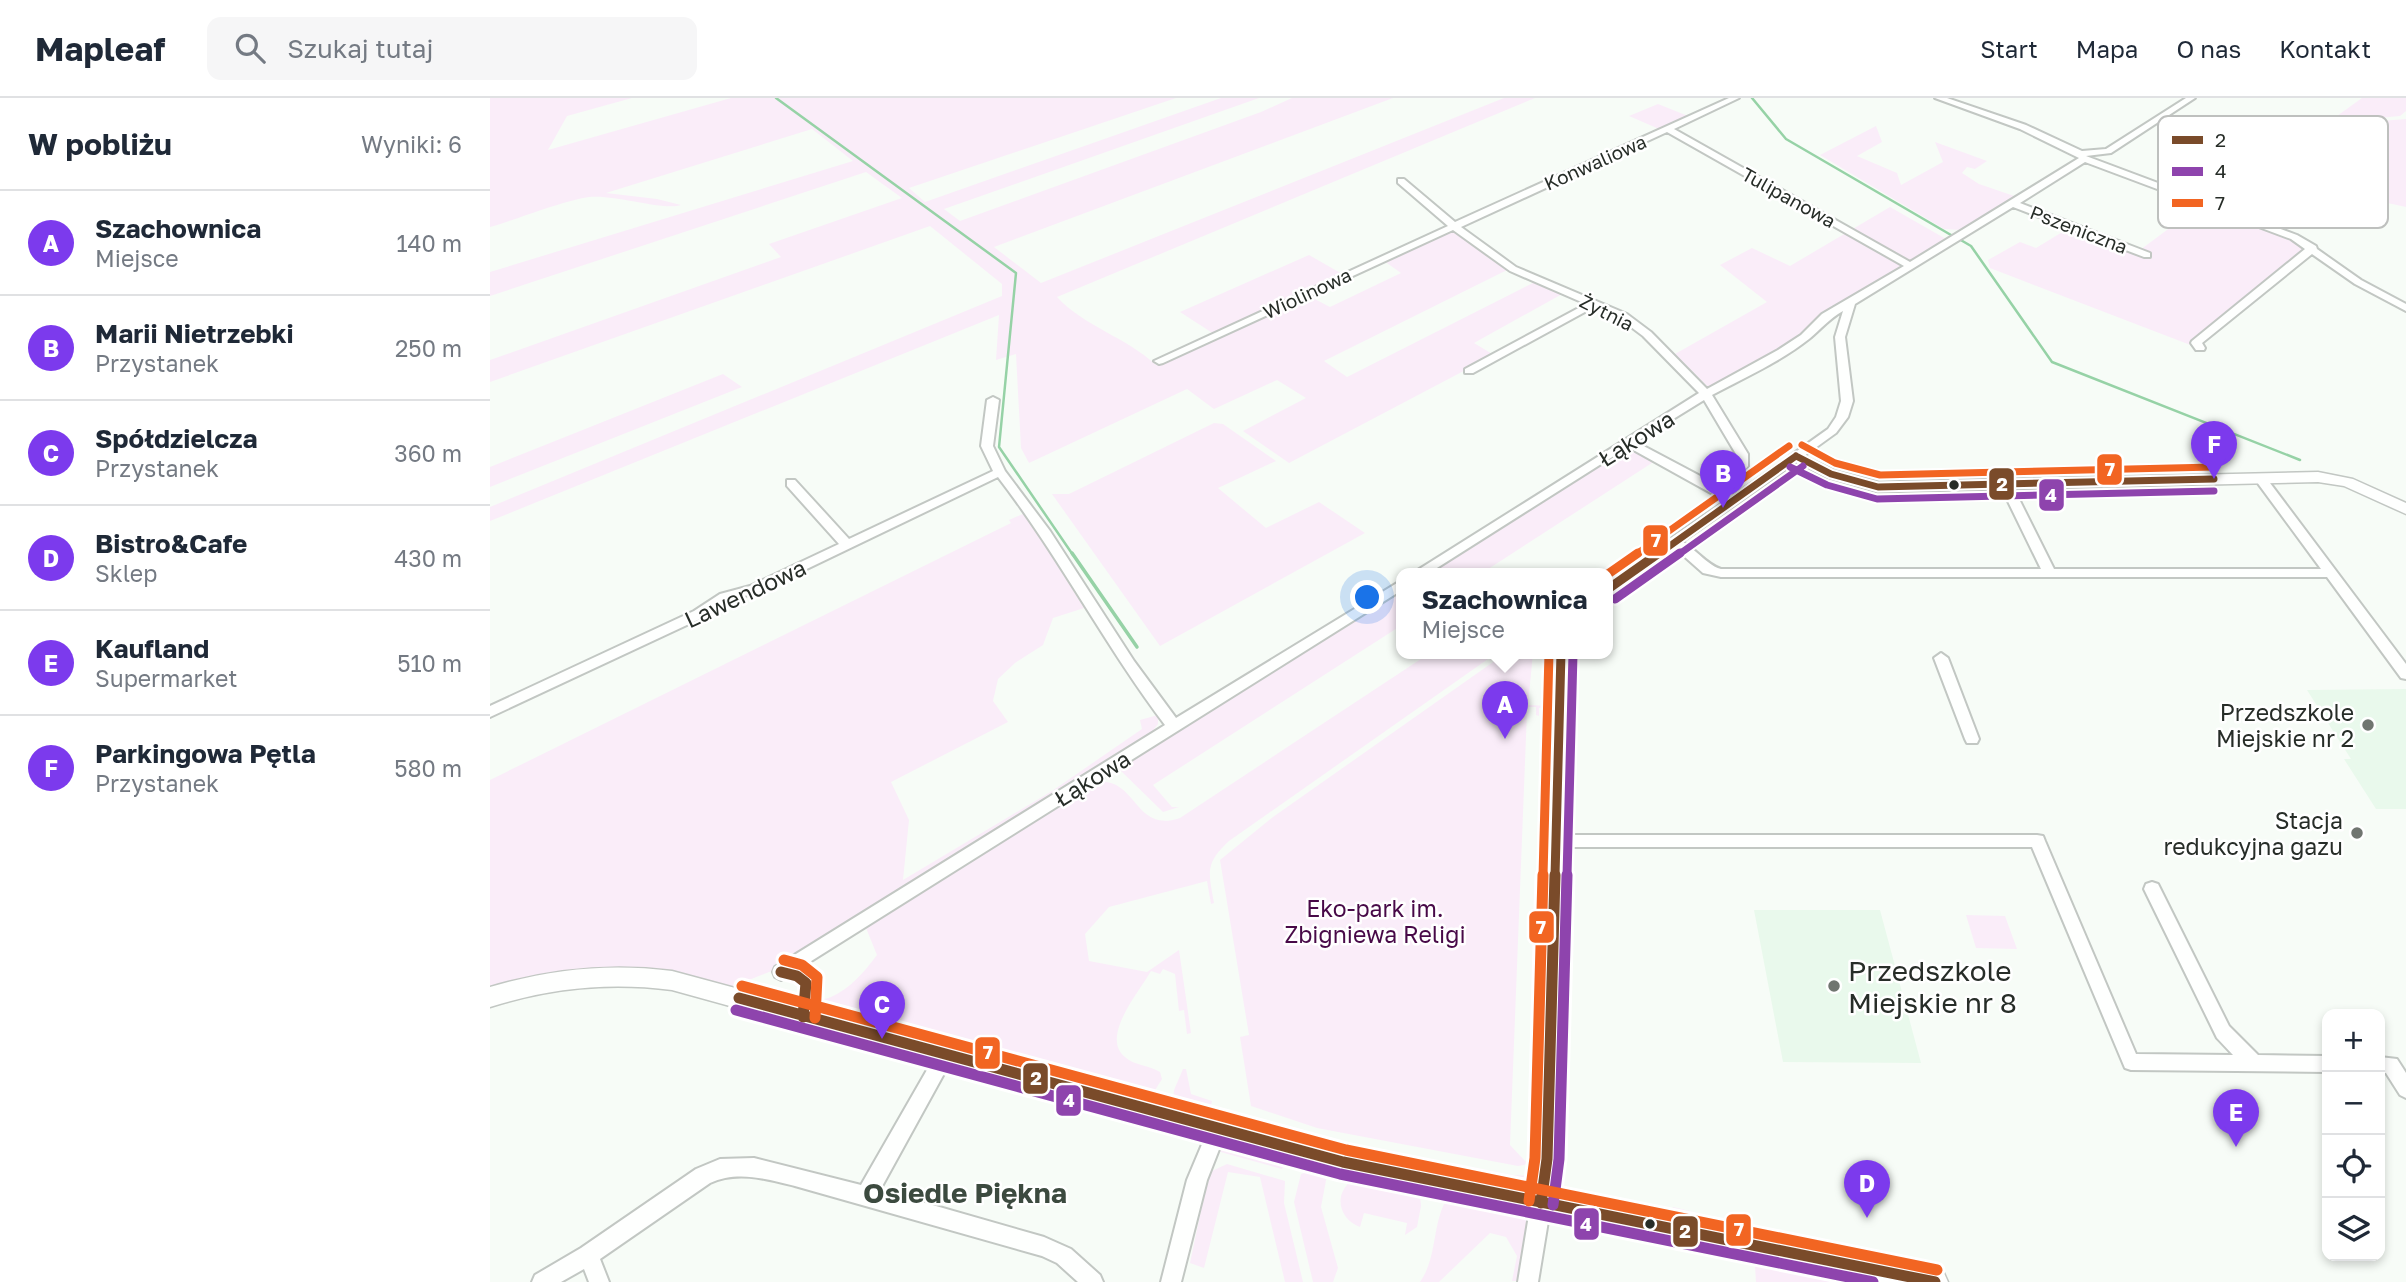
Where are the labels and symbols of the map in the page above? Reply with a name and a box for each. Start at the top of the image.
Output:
legend [2158,116,2388,228]
text: 2 [2215,128,2226,151]
street label: Konwaliowa [1540,129,1650,195]
text: 4 [2215,159,2227,182]
street label: Tulipanowa [1738,162,1840,232]
text: 7 [2215,191,2225,214]
street label: Pszeniczna [2027,200,2131,258]
street label: Wiolinowa [1259,263,1355,323]
street label: Żytnia [1576,289,1638,335]
street label: Łąkowa [1593,404,1679,472]
pin: F [2191,421,2237,479]
pin: B [1700,450,1746,508]
line badge: 7 [2096,453,2123,486]
text: 7 [2105,457,2115,480]
line badge: 2 [1988,467,2015,501]
text: 2 [1996,472,2008,495]
unlabelled marker [1947,478,1961,492]
line badge: 4 [2038,478,2065,512]
text: 4 [2045,483,2057,506]
line badge: 7 [1642,524,1669,557]
text: 7 [1651,528,1661,551]
street label: Lawendowa [680,553,810,633]
your location [1350,580,1384,614]
pin: A [1482,681,1528,739]
place label: Przedszkole Miejskie nr 2 [2216,698,2354,752]
marker: Przedszkole Miejskie nr 2 [2360,717,2376,733]
street label: Łąkowa [1049,744,1135,812]
place label: Stacja redukcyjna gazu [2164,806,2343,860]
marker: Stacja redukcyjna gazu [2349,825,2365,841]
park label: Eko-park im. Zbigniewa Religi [1284,894,1466,948]
line badge: 7 [1528,910,1555,944]
text: 7 [1536,915,1546,938]
place label: Przedszkole Miejskie nr 8 [1848,954,2017,1019]
marker: Przedszkole Miejskie nr 8 [1826,978,1842,994]
pin: C [859,981,905,1039]
line badge: 7 [974,1036,1001,1070]
text: 7 [983,1040,993,1063]
line badge: 2 [1022,1062,1049,1095]
text: 2 [1030,1066,1042,1089]
line badge: 4 [1055,1084,1082,1117]
text: 4 [1063,1088,1075,1111]
pin: E [2213,1089,2259,1147]
pin: D [1844,1160,1890,1218]
district label: Osiedle Piękna [863,1176,1067,1209]
line badge: 4 [1573,1207,1600,1241]
text: 4 [1580,1212,1592,1235]
line badge: 7 [1725,1213,1752,1247]
line badge: 2 [1672,1215,1699,1248]
unlabelled marker [1643,1217,1657,1231]
text: 7 [1734,1217,1744,1240]
text: 2 [1679,1219,1691,1242]

